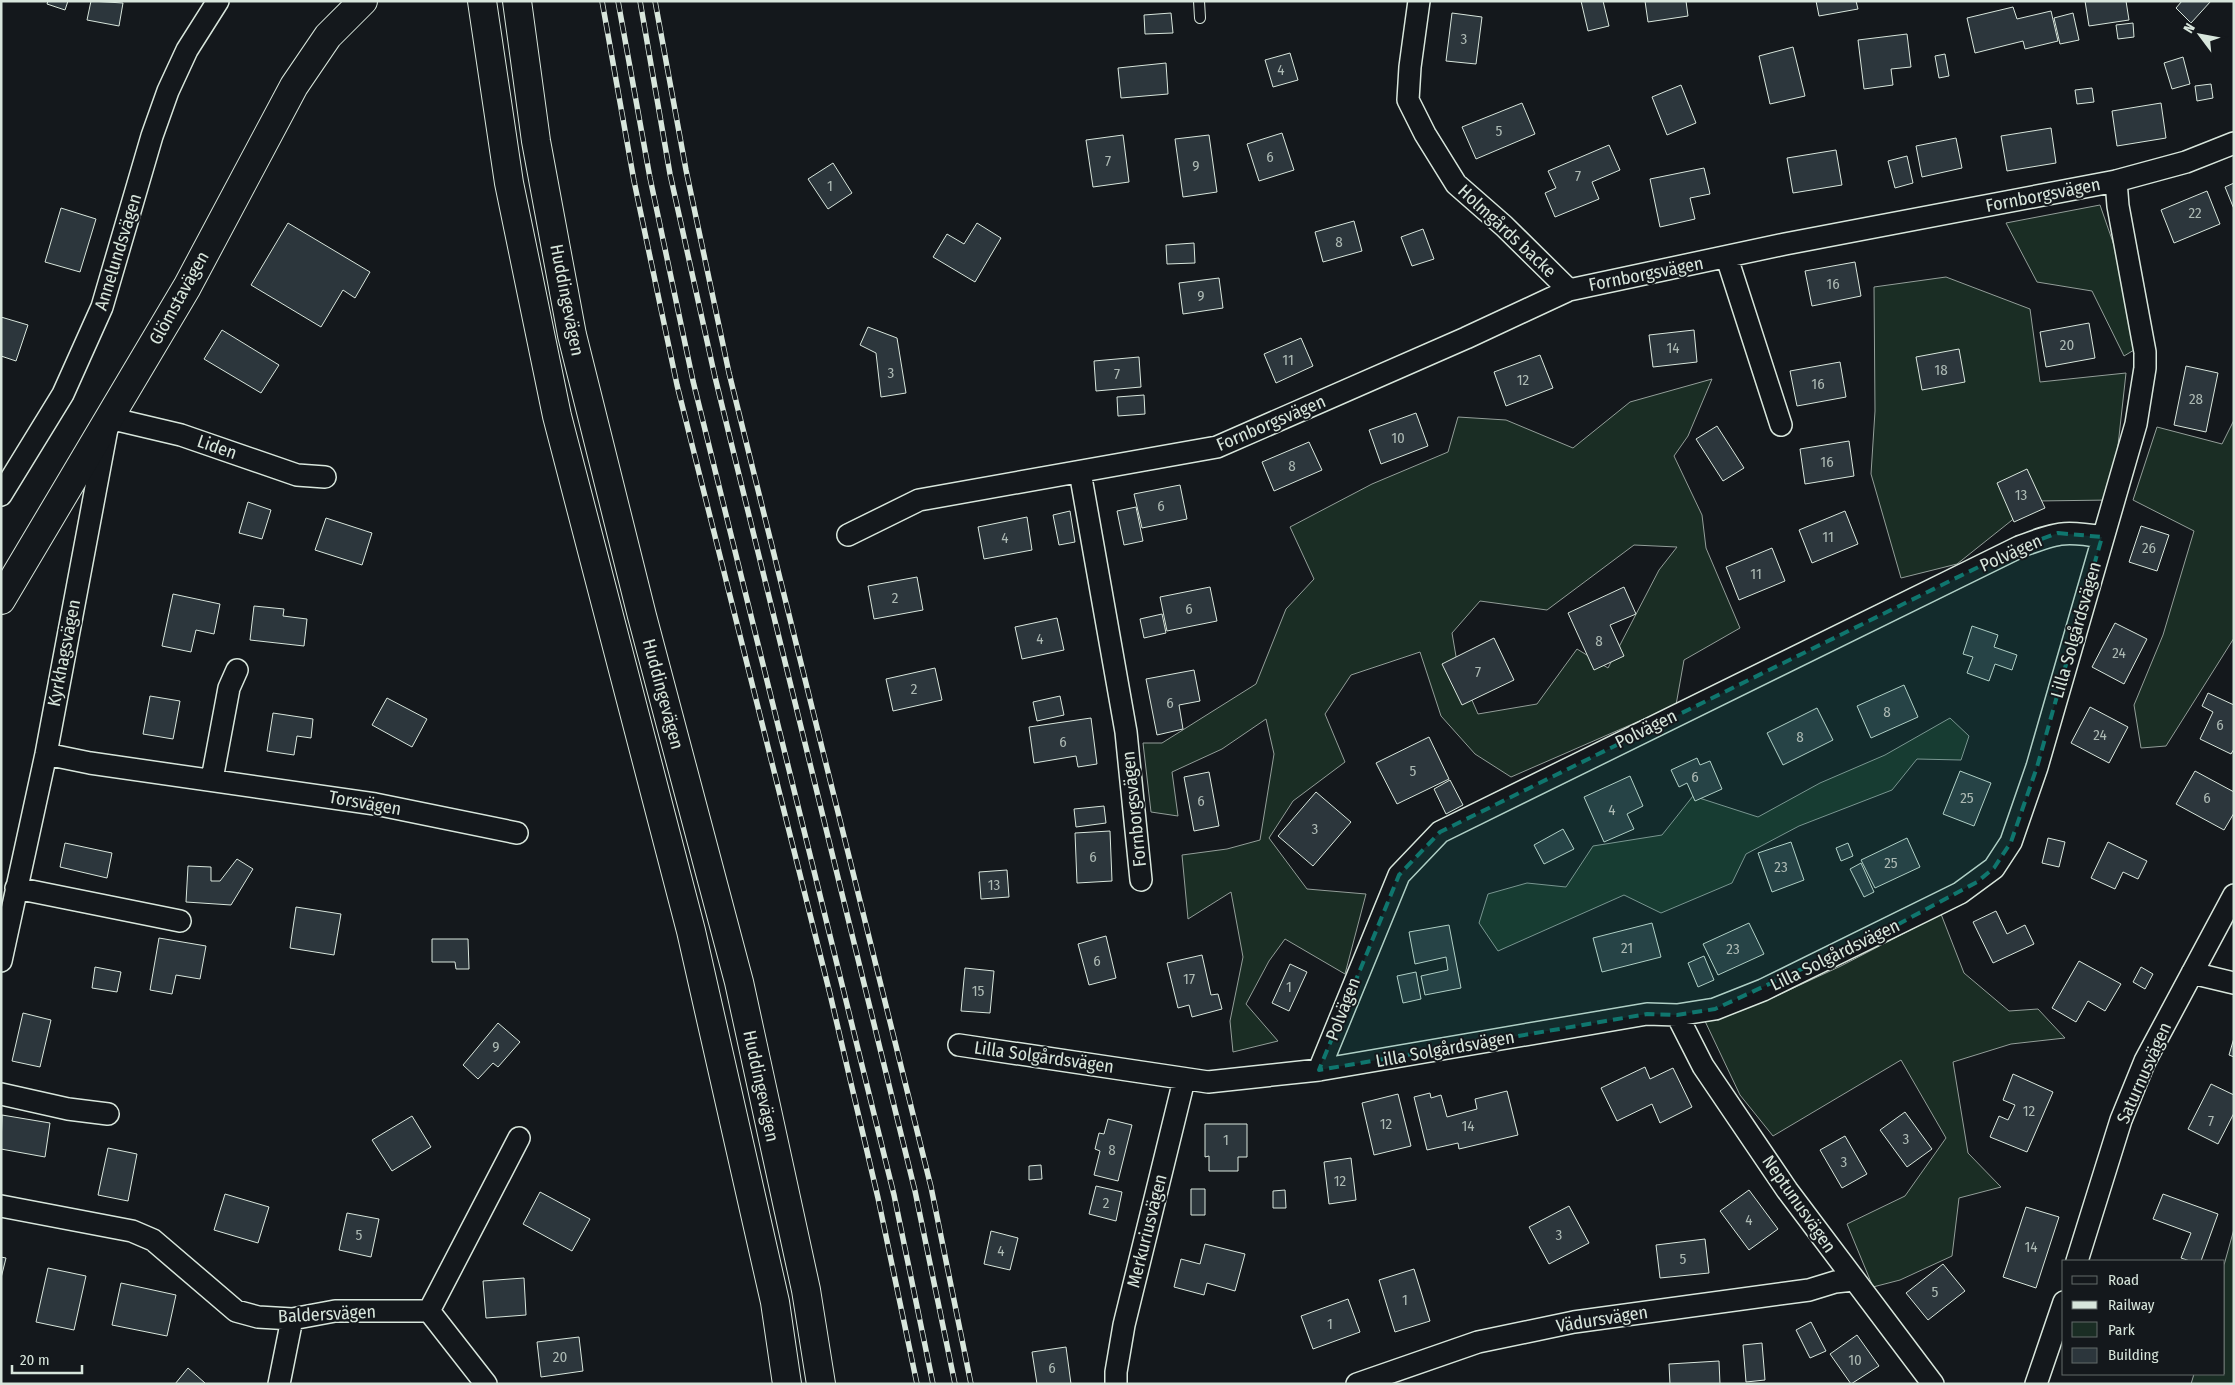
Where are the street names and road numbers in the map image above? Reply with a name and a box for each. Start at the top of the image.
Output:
street label: Fornborgsvägen [1984,173,2102,217]
street label: Holmgårds backe [1453,180,1561,282]
street label: Annelundsvägen [90,191,146,313]
street label: Huddingevägen [545,242,589,358]
street label: Glömstavägen [144,248,214,348]
street label: Fornborgsvägen [1587,252,1705,296]
street label: Fornborgsvägen [1213,390,1329,456]
street label: Liden [194,430,240,464]
street label: Polvägen [1976,530,2046,576]
street label: Lilla Solgårdsvägen [2046,559,2106,701]
street label: Kyrkhagsvägen [43,597,85,709]
street label: Huddingevägen [638,636,688,752]
street label: Polvägen [1612,705,1680,753]
street label: Fornborgsvägen [1117,750,1151,868]
street label: Torsvägen [327,786,403,820]
street label: Lilla Solgårdsvägen [1767,914,1903,996]
street label: Polvägen [1321,974,1365,1044]
street label: Saturnusvägen [2112,1019,2176,1127]
street label: Lilla Solgårdsvägen [1374,1026,1516,1072]
street label: Huddingevägen [738,1028,784,1144]
street label: Lilla Solgårdsvägen [973,1036,1115,1078]
street label: Neptunusvägen [1757,1151,1841,1257]
street label: Merkuriusvägen [1122,1172,1172,1290]
street label: Baldersvägen [277,1300,377,1328]
street label: Vädursvägen [1554,1301,1650,1337]

